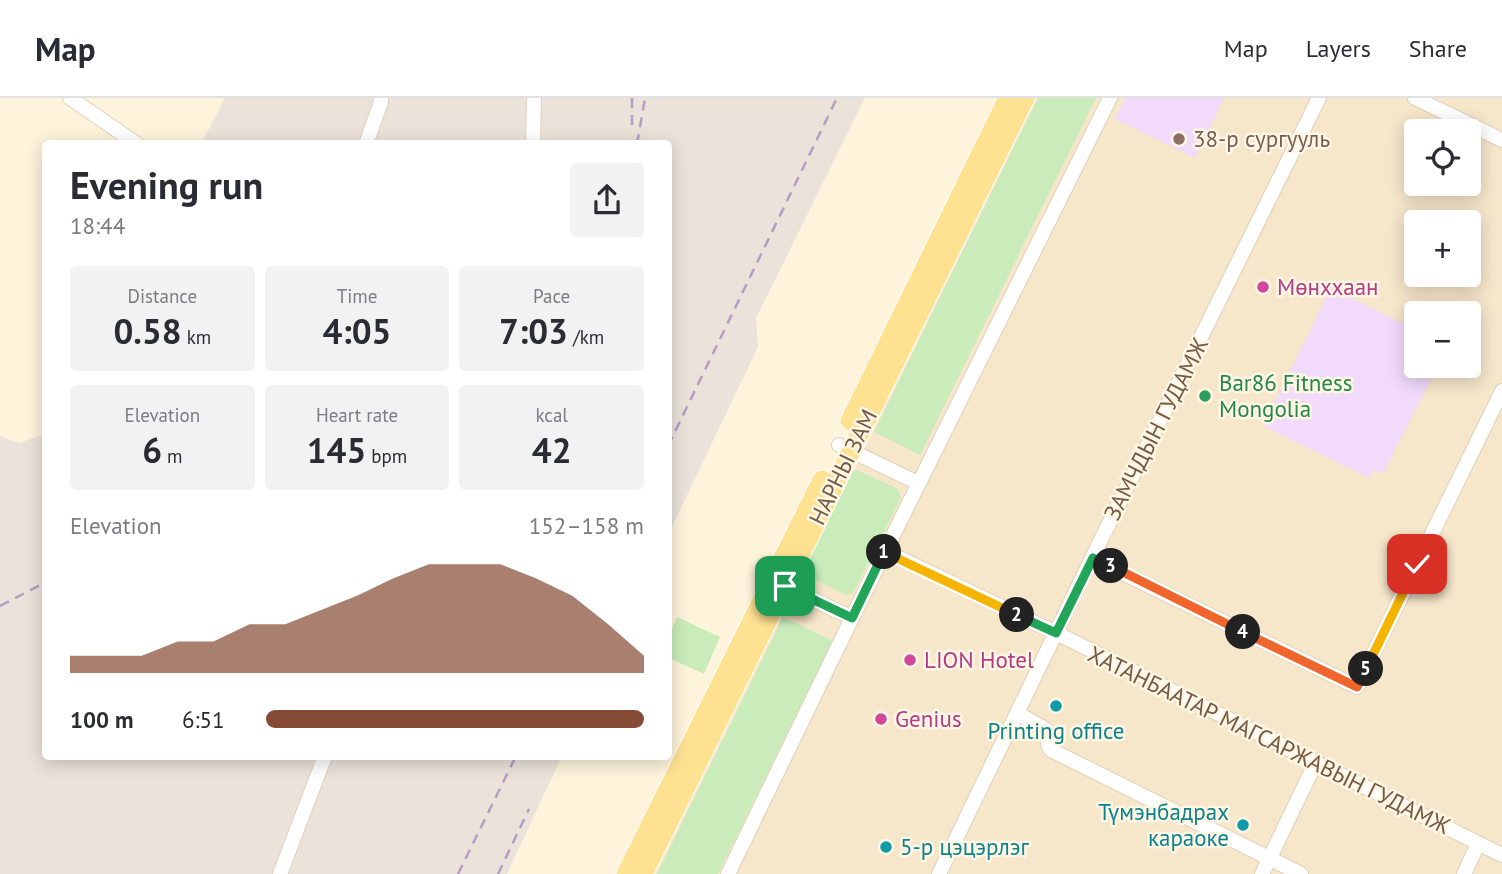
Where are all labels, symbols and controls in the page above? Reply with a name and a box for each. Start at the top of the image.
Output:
text: Map [35,27,96,70]
text: Map [1224,33,1268,64]
text: Layers [1306,33,1371,64]
text: Share [1409,33,1467,64]
map controls [1404,119,1481,378]
button: locate [1404,119,1481,196]
place label: 38-р сургууль [1193,124,1330,153]
marker: 38-р сургууль [1171,131,1187,147]
text: Evening run [70,160,263,209]
button: share [570,163,644,237]
button: + [1404,210,1481,287]
text: 18:44 [70,211,125,240]
place label: Мөнххаан [1277,272,1379,301]
marker: Мөнххаан [1255,279,1271,295]
text: Distance [128,284,197,308]
text: Time [337,284,377,308]
text: Pace [533,284,570,308]
button: − [1404,301,1481,378]
text: 0.58 [113,308,182,354]
text: 4:05 [323,308,391,354]
text: 7:03 [499,308,568,354]
text: km [182,325,211,349]
text: /km [568,325,604,349]
street label: ЗАМЧДЫН ГУДАМЖ [1097,332,1214,525]
place label: Bar86 Fitness Mongolia [1219,368,1352,423]
marker: Bar86 Fitness Mongolia [1197,388,1213,404]
text: Elevation [124,403,200,427]
text: Heart rate [316,403,398,427]
text: kcal [535,403,568,427]
street label: НАРНЫ ЗАМ [802,404,883,529]
text: 6 [142,427,162,473]
text: 145 [307,427,366,473]
text: 42 [532,427,572,473]
text: m [162,444,183,468]
text: bpm [366,444,407,468]
text: Elevation [70,511,162,540]
text: 152–158 m [529,511,644,540]
pin: 1 [866,534,902,570]
pin [1387,534,1447,594]
text: 1 [878,539,889,563]
icon: check [1398,545,1436,583]
pin: 3 [1094,548,1128,584]
text: 3 [1105,553,1116,577]
pin [755,556,815,616]
icon: arrive [766,567,804,605]
pin: 2 [1000,598,1034,632]
text: 2 [1011,602,1022,626]
pin: 4 [1226,614,1260,650]
text: 4 [1237,619,1248,643]
street label: ХАТАНБААТАР МАГСАРЖАВЫН ГУДАМЖ [1083,639,1455,840]
place label: LION Hotel [924,645,1034,674]
marker: LION Hotel [902,652,918,668]
pin: 5 [1348,652,1384,686]
text: 5 [1360,656,1371,680]
marker: Printing office [1048,698,1064,714]
place label: Genius [895,704,962,733]
text: 100 m [70,705,133,734]
text: 6:51 [182,705,225,734]
marker: Genius [873,711,889,727]
place label: Printing office [988,716,1125,745]
place label: Түмэнбадрах караоке [1098,797,1229,852]
marker: Түмэнбадрах караоке [1235,817,1251,833]
place label: 5-р цэцэрлэг [900,832,1030,861]
marker: 5-р цэцэрлэг [878,839,894,855]

